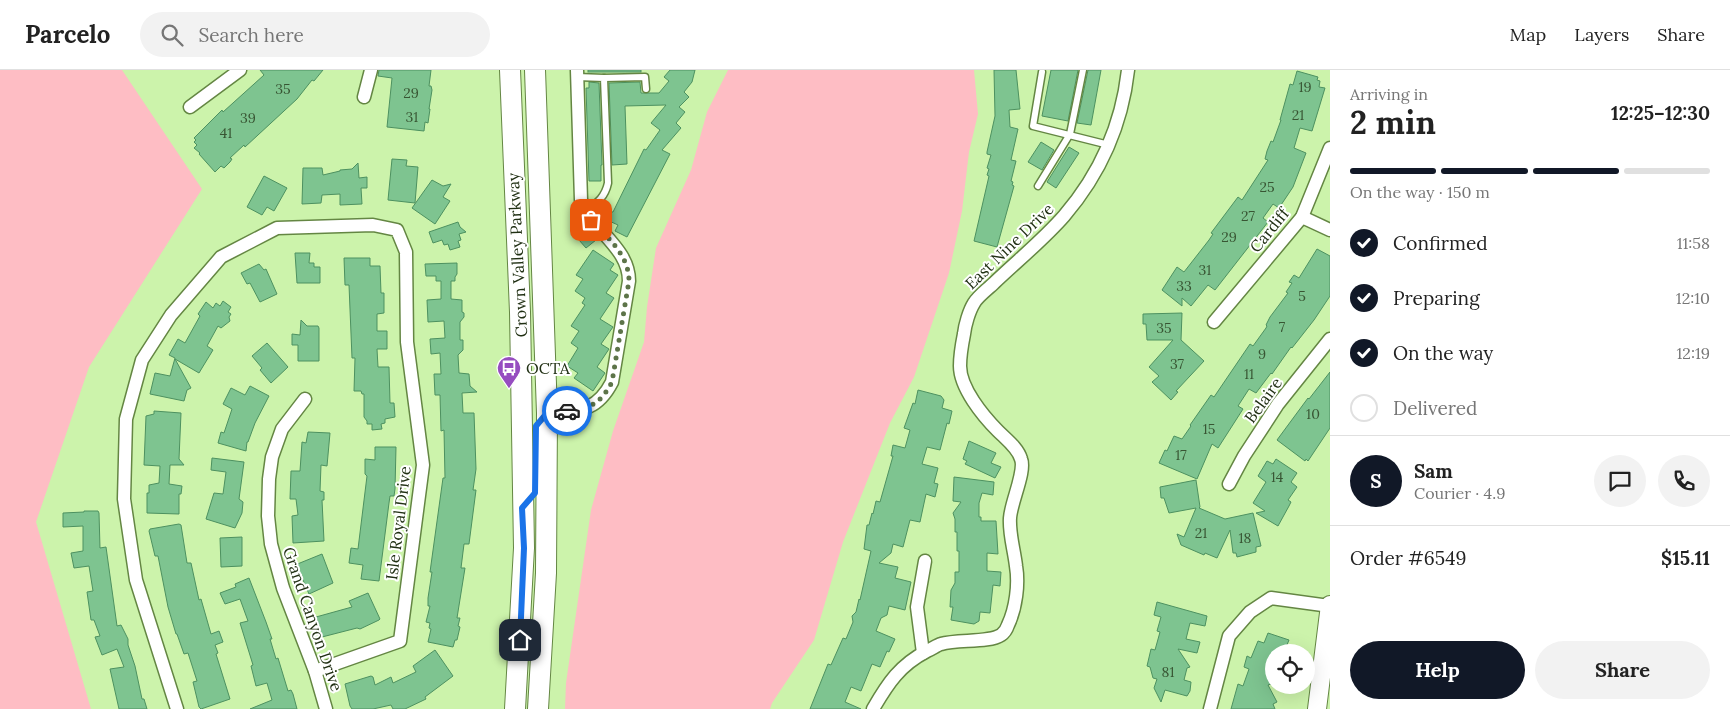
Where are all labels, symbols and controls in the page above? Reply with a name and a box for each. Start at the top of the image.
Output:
search box [140,12,490,57]
text: Parcelo [25,19,110,50]
icon: search [158,21,186,49]
text: Search here [198,23,304,47]
text: Map [1510,23,1546,46]
text: Layers [1574,23,1629,46]
text: Share [1657,23,1705,46]
house number: 19 [1298,78,1312,96]
house number: 35 [275,80,291,98]
house number: 29 [403,84,419,102]
text: Arriving in [1350,84,1428,104]
text: 12:25–12:30 [1611,101,1710,125]
text: 2 min [1350,102,1436,143]
house number: 21 [1292,106,1304,124]
house number: 31 [406,108,418,126]
house number: 39 [240,109,256,127]
house number: 41 [220,124,232,142]
street label: Crown Valley Parkway [503,172,531,338]
house number: 25 [1259,178,1275,196]
text: On the way · 150 m [1350,182,1490,202]
pin [570,199,612,241]
street label: East Nine Drive [961,199,1058,293]
street label: Cardiff [1245,203,1294,256]
icon: bag [577,206,605,234]
house number: 27 [1241,207,1256,225]
house number: 29 [1221,228,1237,246]
icon: check [1350,229,1378,257]
text: Confirmed [1393,231,1488,255]
text: 11:58 [1677,233,1710,253]
house number: 31 [1199,261,1211,279]
house number: 33 [1176,277,1192,295]
icon: check [1350,284,1378,312]
text: Preparing [1393,286,1480,310]
house number: 5 [1298,287,1306,305]
text: 12:10 [1676,288,1710,308]
house number: 7 [1279,318,1286,336]
house number: 35 [1156,319,1172,337]
icon: check [1350,339,1378,367]
text: On the way [1393,341,1493,365]
text: 12:19 [1677,343,1710,363]
house number: 9 [1258,345,1266,363]
bus stop icon: OCTA [496,355,522,389]
house number: 37 [1170,355,1185,373]
place label: OCTA [526,358,571,378]
house number: 11 [1244,365,1254,383]
street label: Belaire [1240,373,1286,427]
courier [542,386,592,436]
text: Delivered [1393,396,1477,420]
icon: car [553,397,581,425]
house number: 10 [1306,405,1320,423]
house number: 15 [1203,420,1215,438]
house number: 17 [1175,446,1187,464]
button: chat [1594,455,1646,507]
button: phone [1658,455,1710,507]
text: Sam [1414,459,1453,483]
street label: Isle Royal Drive [381,465,415,581]
house number: 14 [1271,468,1284,486]
text: S [1370,469,1382,493]
text: Courier · 4.9 [1414,483,1505,503]
house number: 21 [1195,524,1207,542]
house number: 18 [1239,529,1252,547]
street label: Grand Canyon Drive [279,544,347,694]
text: Order #6549 [1350,546,1466,570]
text: $15.11 [1661,546,1710,570]
pin [499,619,541,661]
icon: home [506,626,534,654]
button: Help [1350,641,1525,699]
button: Share [1535,641,1710,699]
map controls [1265,644,1315,694]
button: locate [1265,644,1315,694]
house number: 81 [1162,663,1174,681]

